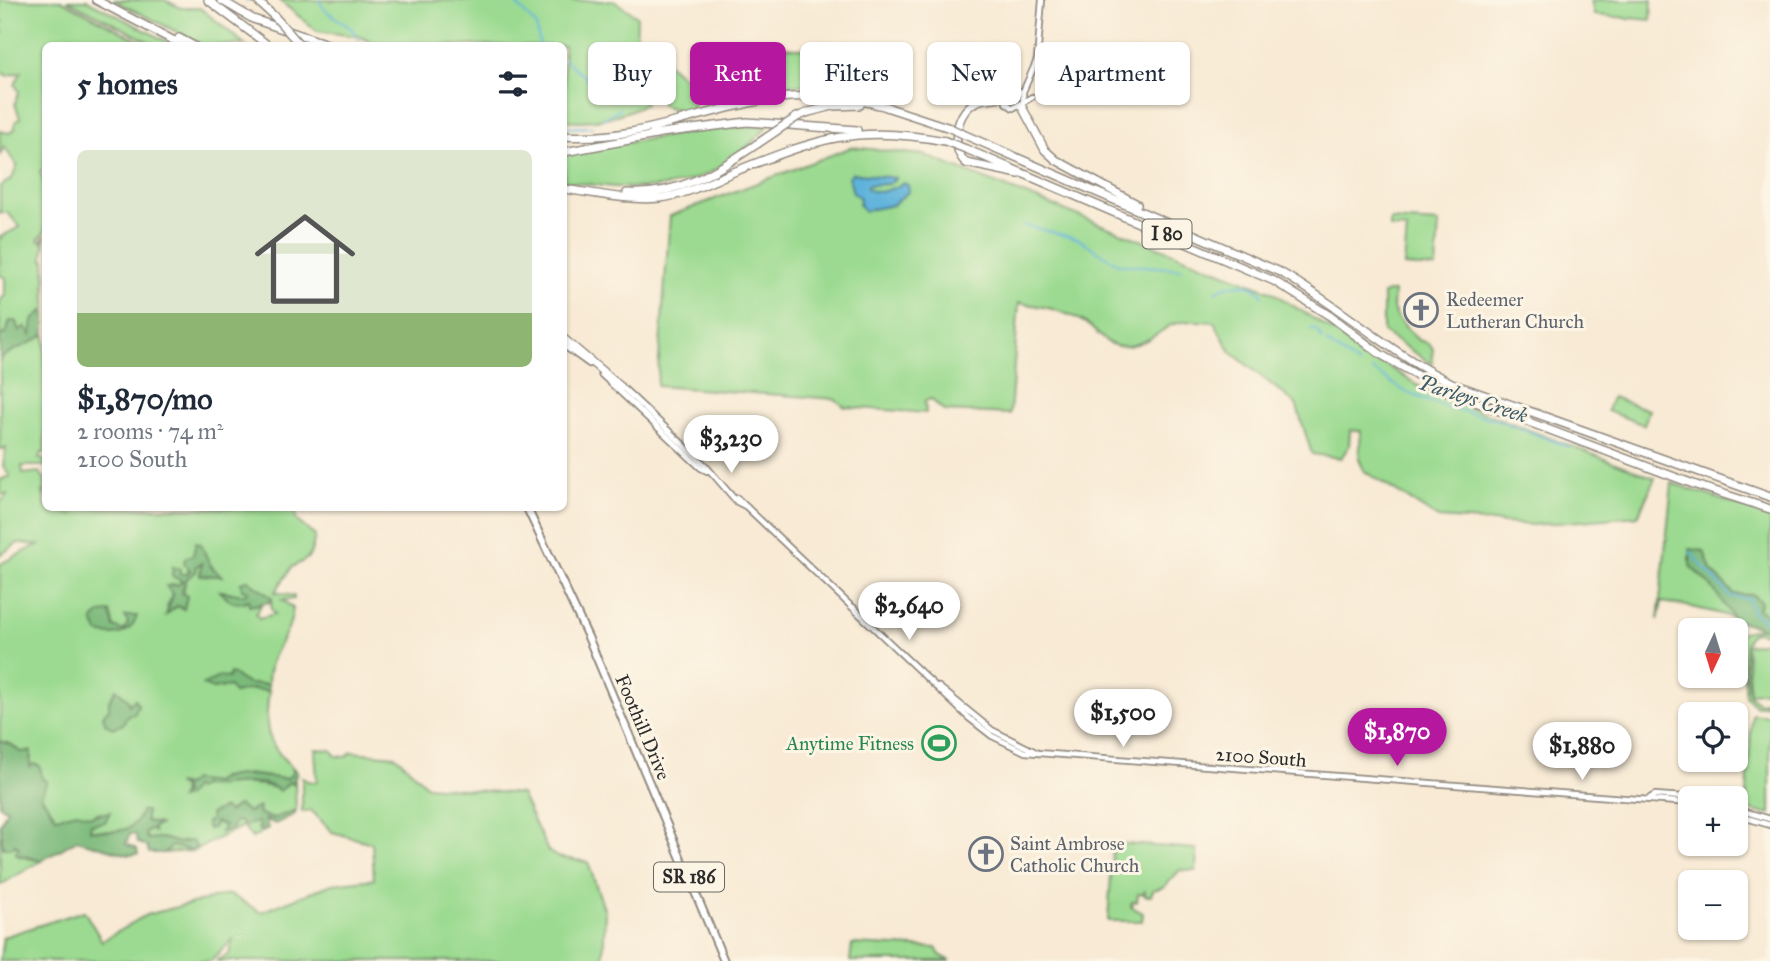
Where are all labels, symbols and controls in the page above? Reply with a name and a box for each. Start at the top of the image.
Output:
chip: Buy [588,42,676,105]
chip: Rent [690,42,786,105]
chip: Filters [800,42,913,105]
chip: New [927,42,1021,105]
chip: Apartment [1035,42,1190,105]
icon: filters [494,65,532,103]
text: 5 homes [77,66,178,102]
icon: home [242,196,368,322]
road number: I 80 [1142,220,1192,248]
place label: Redeemer Lutheran Church [1446,288,1584,333]
church icon: Redeemer Lutheran Church [1402,291,1440,329]
water label: Parleys Creek [1415,369,1532,429]
text: $1,870/mo [77,381,213,417]
pin: $3,230 [674,416,788,475]
text: 2 rooms · 74 m² [77,417,223,445]
text: $3,230 [700,424,762,452]
text: 2100 South [77,445,187,473]
pin: $2,640 [852,582,966,642]
text: $2,640 [874,591,944,619]
north arrow [1678,618,1748,688]
map controls [1678,618,1748,940]
street label: Foothill Drive [610,671,676,783]
pin: $1,500 [1066,690,1180,749]
text: $1,500 [1090,698,1156,726]
button: locate [1678,702,1748,772]
pin: $1,870 [1340,708,1454,768]
text: $1,870 [1364,717,1430,745]
pin: $1,880 [1525,722,1639,782]
sports icon: Anytime Fitness [920,724,958,762]
text: $1,880 [1549,731,1615,759]
place label: Anytime Fitness [785,732,914,755]
street label: 2100 South [1215,742,1308,772]
button: + [1678,786,1748,856]
place label: Saint Ambrose Catholic Church [1010,832,1140,877]
church icon: Saint Ambrose Catholic Church [967,835,1005,873]
road number: SR 186 [654,862,724,892]
button: − [1678,870,1748,940]

